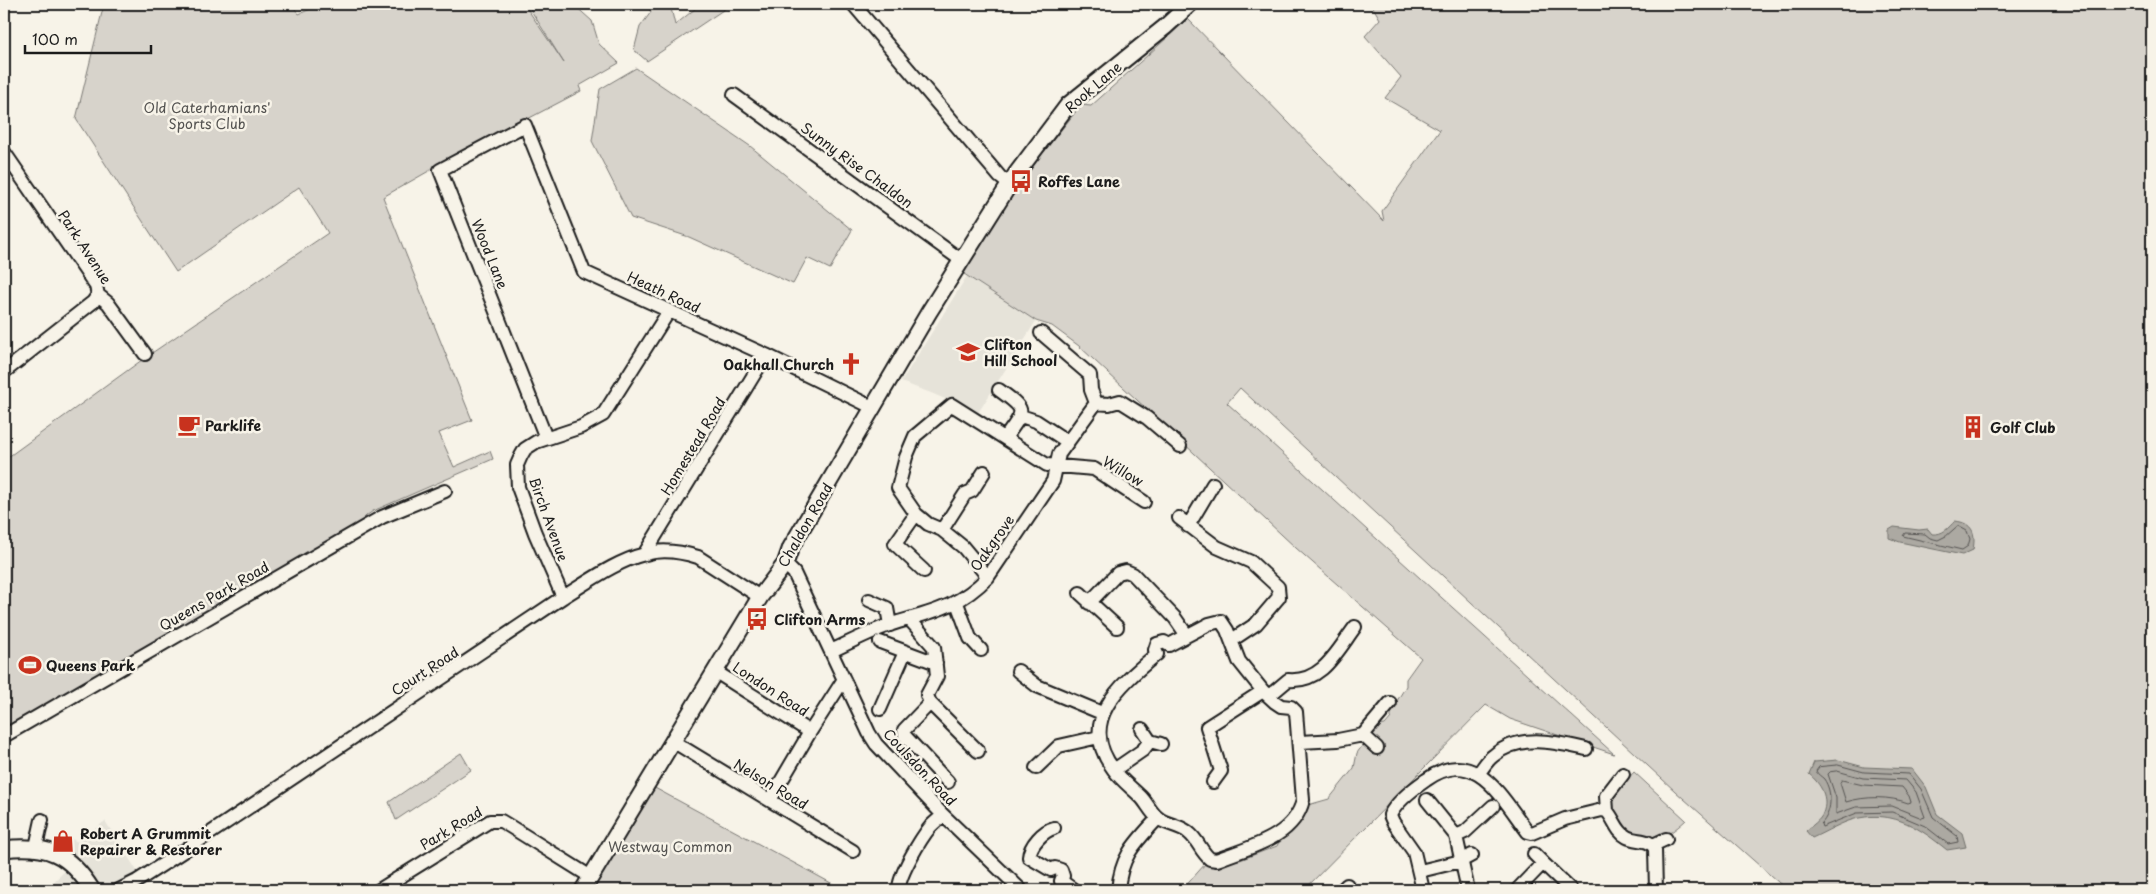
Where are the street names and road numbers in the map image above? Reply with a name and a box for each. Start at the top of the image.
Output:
street label: Rook Lane [1060,56,1126,118]
street label: Sunny Rise Chaldon [797,117,917,213]
street label: Park Avenue [53,206,117,288]
street label: Wood Lane [466,216,514,292]
street label: Heath Road [624,266,704,318]
street label: Homestead Road [655,393,731,499]
street label: Willow [1099,451,1148,492]
street label: Birch Avenue [524,474,574,564]
street label: Chaldon Road [772,479,838,571]
street label: Oakgrove [965,511,1019,575]
street label: Queens Park Road [155,556,273,636]
street label: Court Road [387,641,463,701]
street label: London Road [729,657,813,721]
street label: Coulsdon Road [878,724,962,810]
street label: Nelson Road [730,754,812,814]
street label: Park Road [416,801,486,855]

